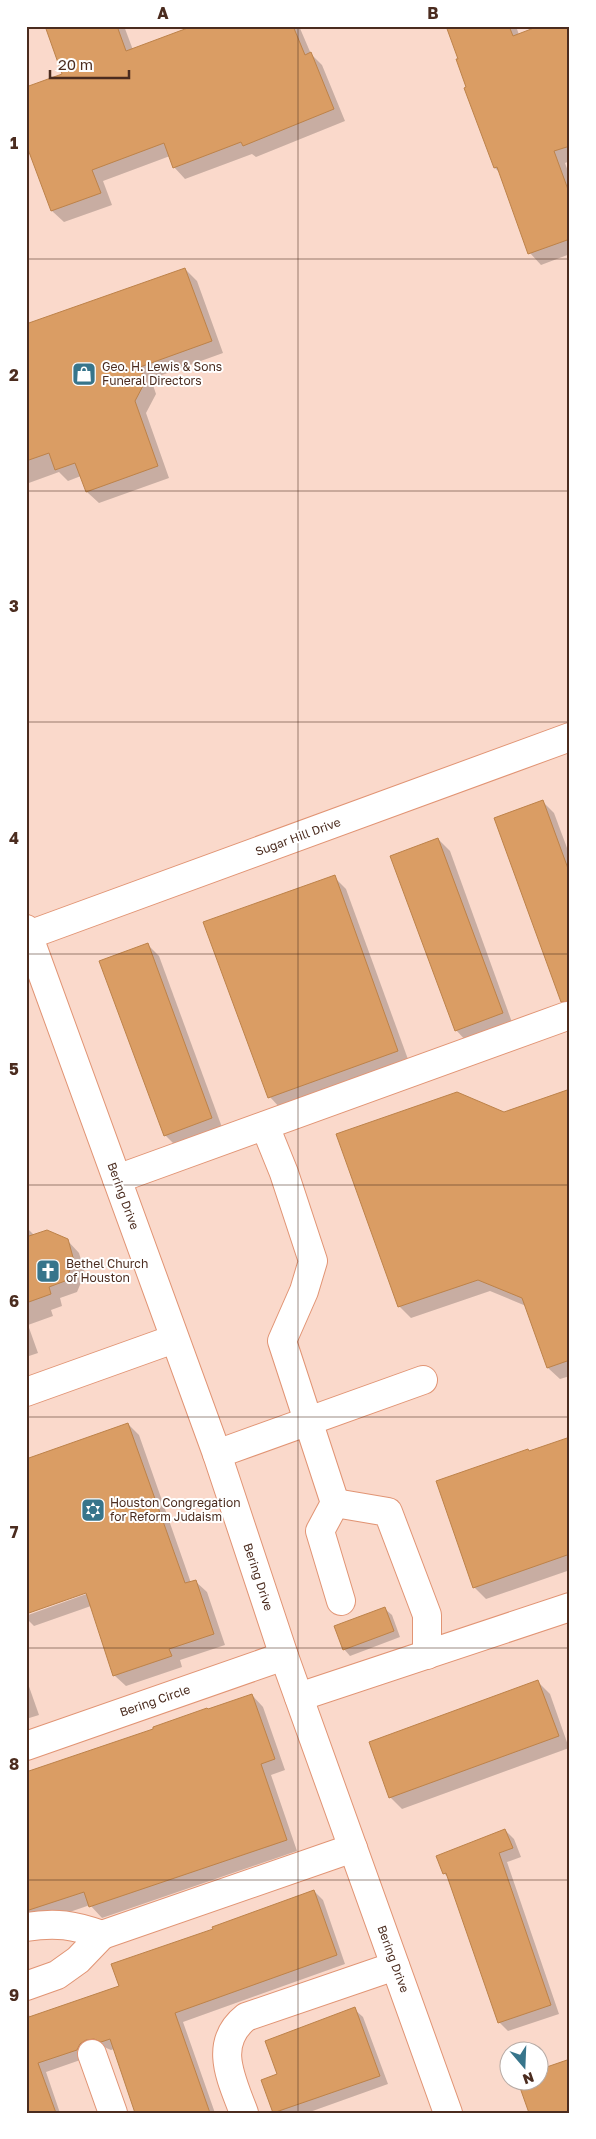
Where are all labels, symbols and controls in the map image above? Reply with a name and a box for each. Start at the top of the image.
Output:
text: A [157,3,169,23]
text: B [427,3,439,23]
scale bar [50,48,129,80]
text: 20 m [58,55,93,73]
text: 1 [10,133,18,153]
place label: Geo. H. Lewis & Sons Funeral Directors [102,359,222,388]
shop icon: Geo. H. Lewis & Sons Funeral Directors [71,361,97,387]
text: 2 [9,365,19,385]
text: 3 [9,596,19,616]
street label: Sugar Hill Drive [253,814,342,859]
text: 4 [9,828,19,848]
text: 5 [9,1059,19,1079]
street label: Bering Drive [104,1160,143,1231]
place label: Bethel Church of Houston [66,1256,148,1285]
church icon: Bethel Church of Houston [35,1258,61,1284]
text: 6 [9,1291,19,1311]
place label: Houston Congregation for Reform Judaism [110,1495,241,1524]
synagogue icon: Houston Congregation for Reform Judaism [80,1497,106,1523]
text: 7 [10,1522,19,1542]
street label: Bering Drive [240,1541,276,1613]
street label: Bering Circle [117,1681,192,1720]
text: 8 [9,1754,19,1774]
street label: Bering Drive [374,1923,413,1994]
text: 9 [9,1985,19,2005]
north arrow [498,2042,548,2092]
text: N [521,2069,536,2089]

